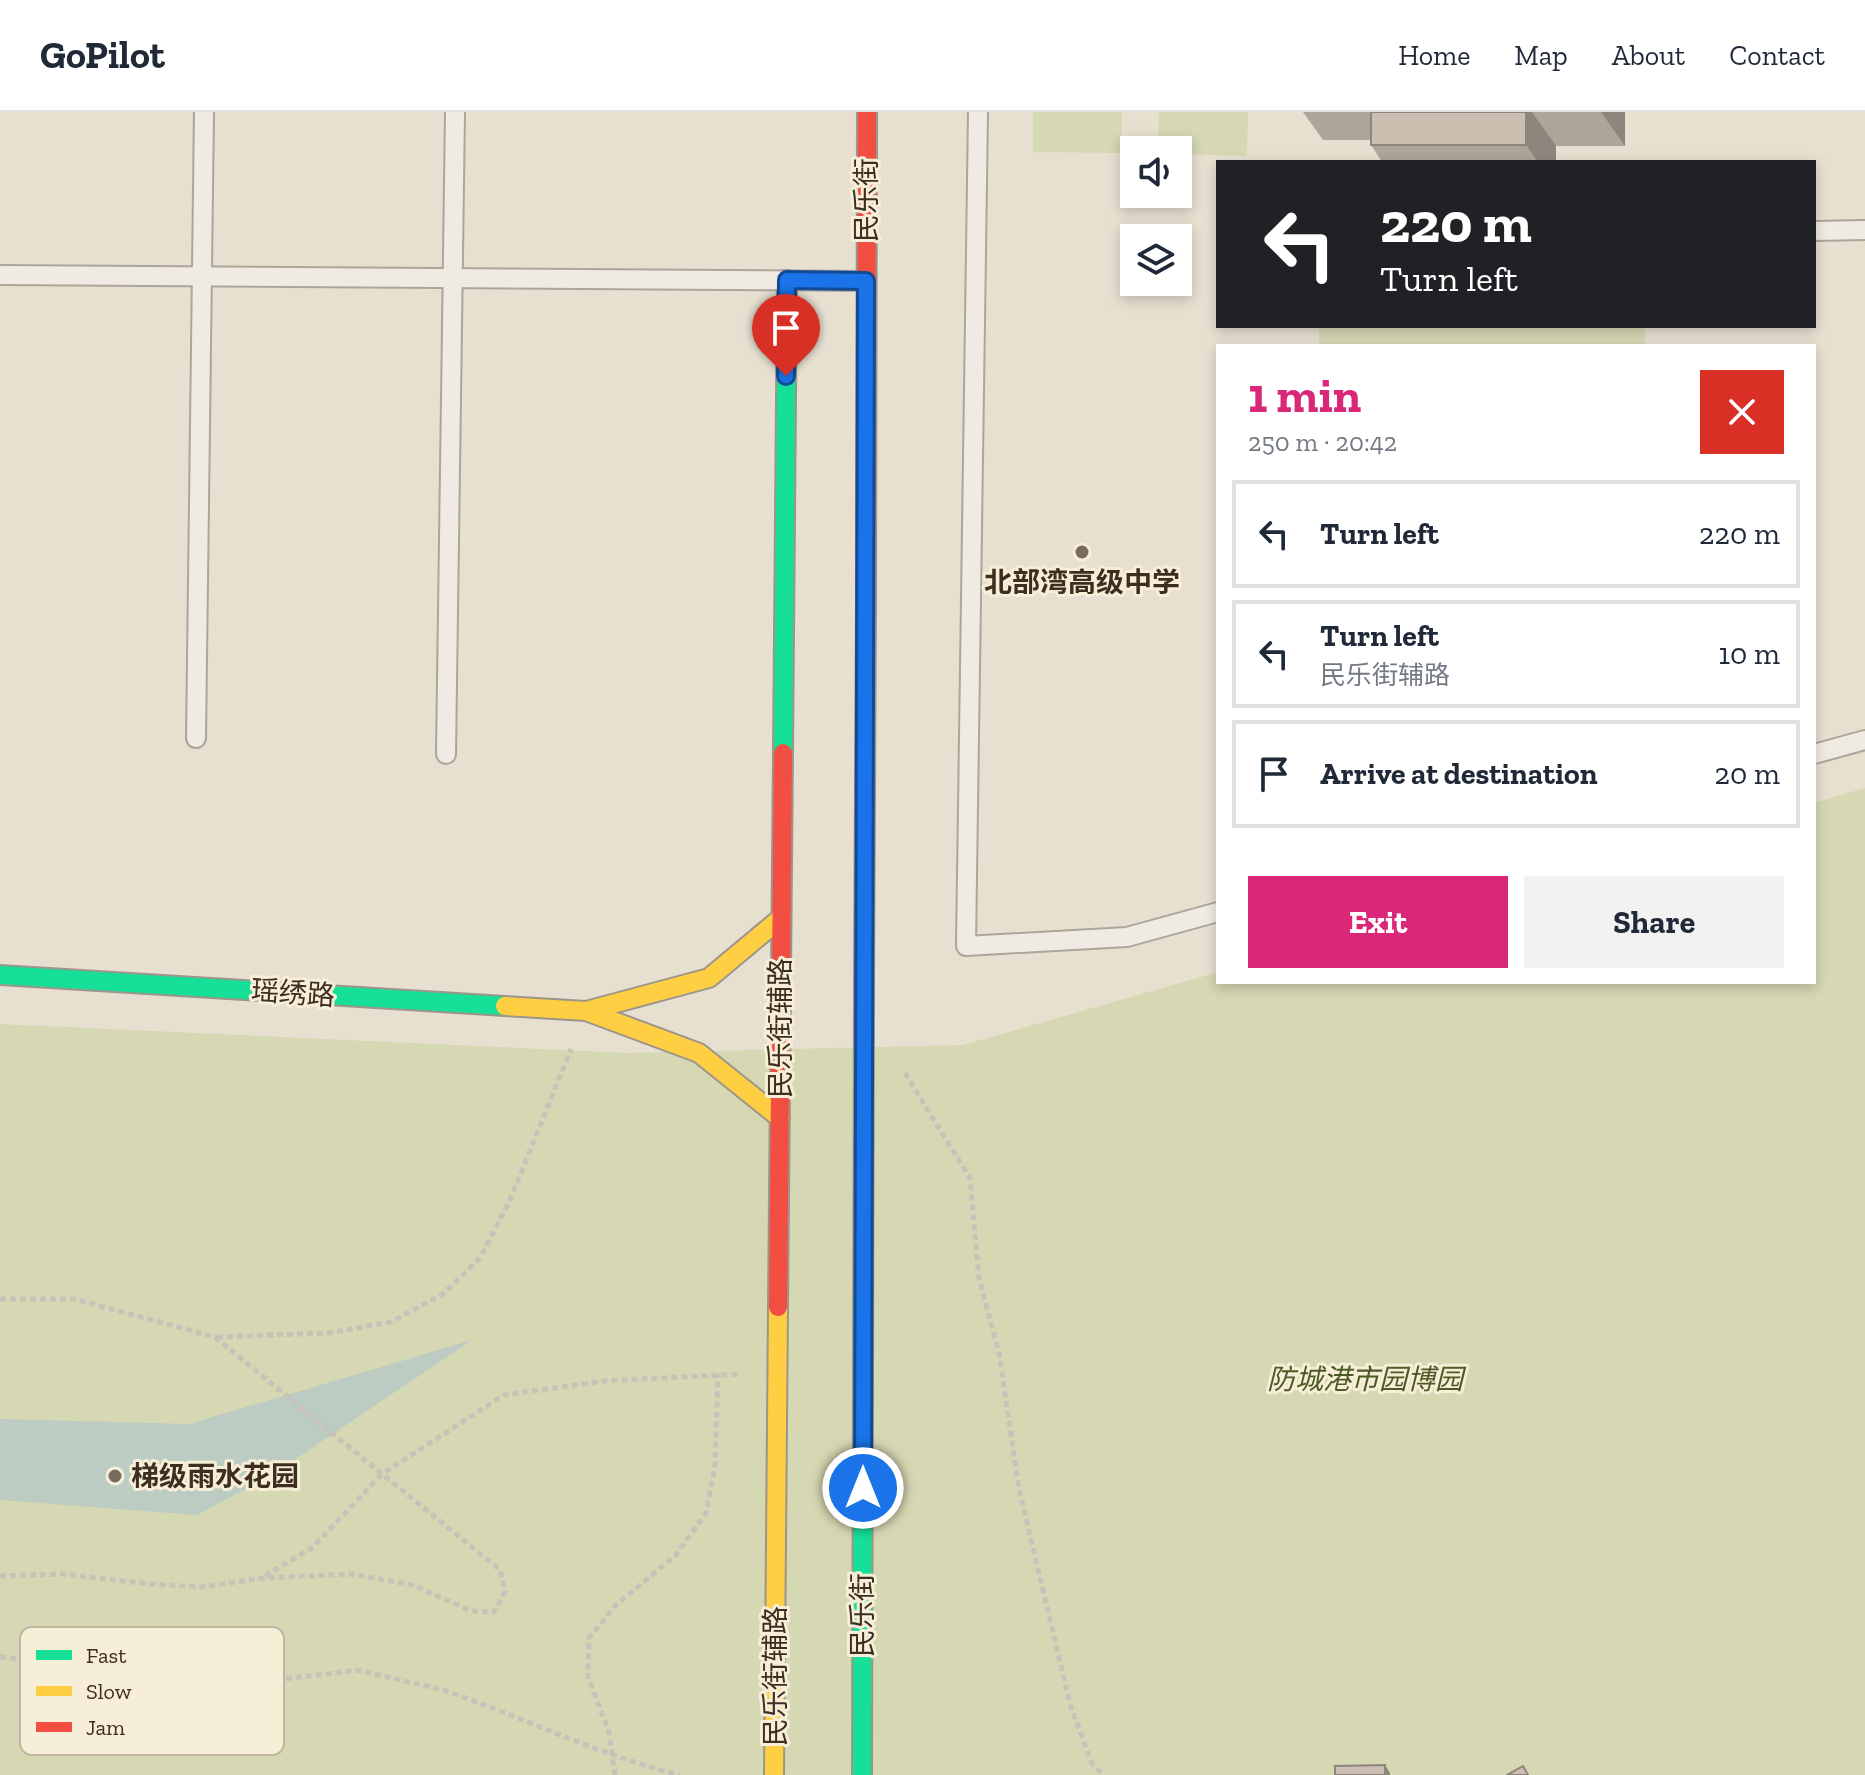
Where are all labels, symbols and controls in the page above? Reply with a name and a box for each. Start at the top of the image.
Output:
text: GoPilot [40,32,165,78]
text: Home [1398,39,1470,72]
text: Map [1514,39,1568,72]
text: About [1612,39,1685,72]
text: Contact [1729,39,1825,72]
map controls [1120,136,1192,296]
button: sound [1120,136,1192,208]
street label: 民乐街 [850,158,883,242]
text: 220 m [1380,189,1532,256]
icon: left [1248,192,1352,296]
button: layers [1120,224,1192,296]
text: Turn left [1380,257,1518,300]
pin [752,294,820,376]
icon: arrive [764,306,808,350]
text: 1 min [1248,367,1361,424]
button: close [1700,370,1784,454]
text: 250 m · 20:42 [1248,426,1397,458]
icon: left [1252,512,1296,556]
text: Turn left [1320,516,1439,552]
text: 220 m [1699,516,1780,552]
marker: 北部湾高级中学 [1073,543,1091,561]
place label: 北部湾高级中学 [984,566,1180,599]
text: Turn left [1320,618,1439,654]
icon: left [1252,632,1296,676]
text: 10 m [1718,636,1780,672]
text: 民乐街辅路 [1320,659,1450,691]
icon: arrive [1252,752,1296,796]
text: Arrive at destination [1320,756,1597,792]
text: 20 m [1715,756,1780,792]
button: Exit [1248,876,1508,968]
button: Share [1524,876,1784,968]
street label: 民乐街辅路 [764,958,797,1098]
street label: 瑶绣路 [250,974,336,1012]
park label: 防城港市园博园 [1267,1363,1467,1396]
position arrow [821,1446,905,1530]
place label: 梯级雨水花园 [131,1460,299,1493]
marker: 梯级雨水花园 [106,1467,124,1485]
street label: 民乐街 [846,1573,879,1657]
street label: 民乐街辅路 [759,1606,792,1746]
legend [20,1627,284,1755]
text: Fast [86,1642,127,1669]
text: Slow [86,1678,132,1705]
text: Jam [86,1714,125,1741]

